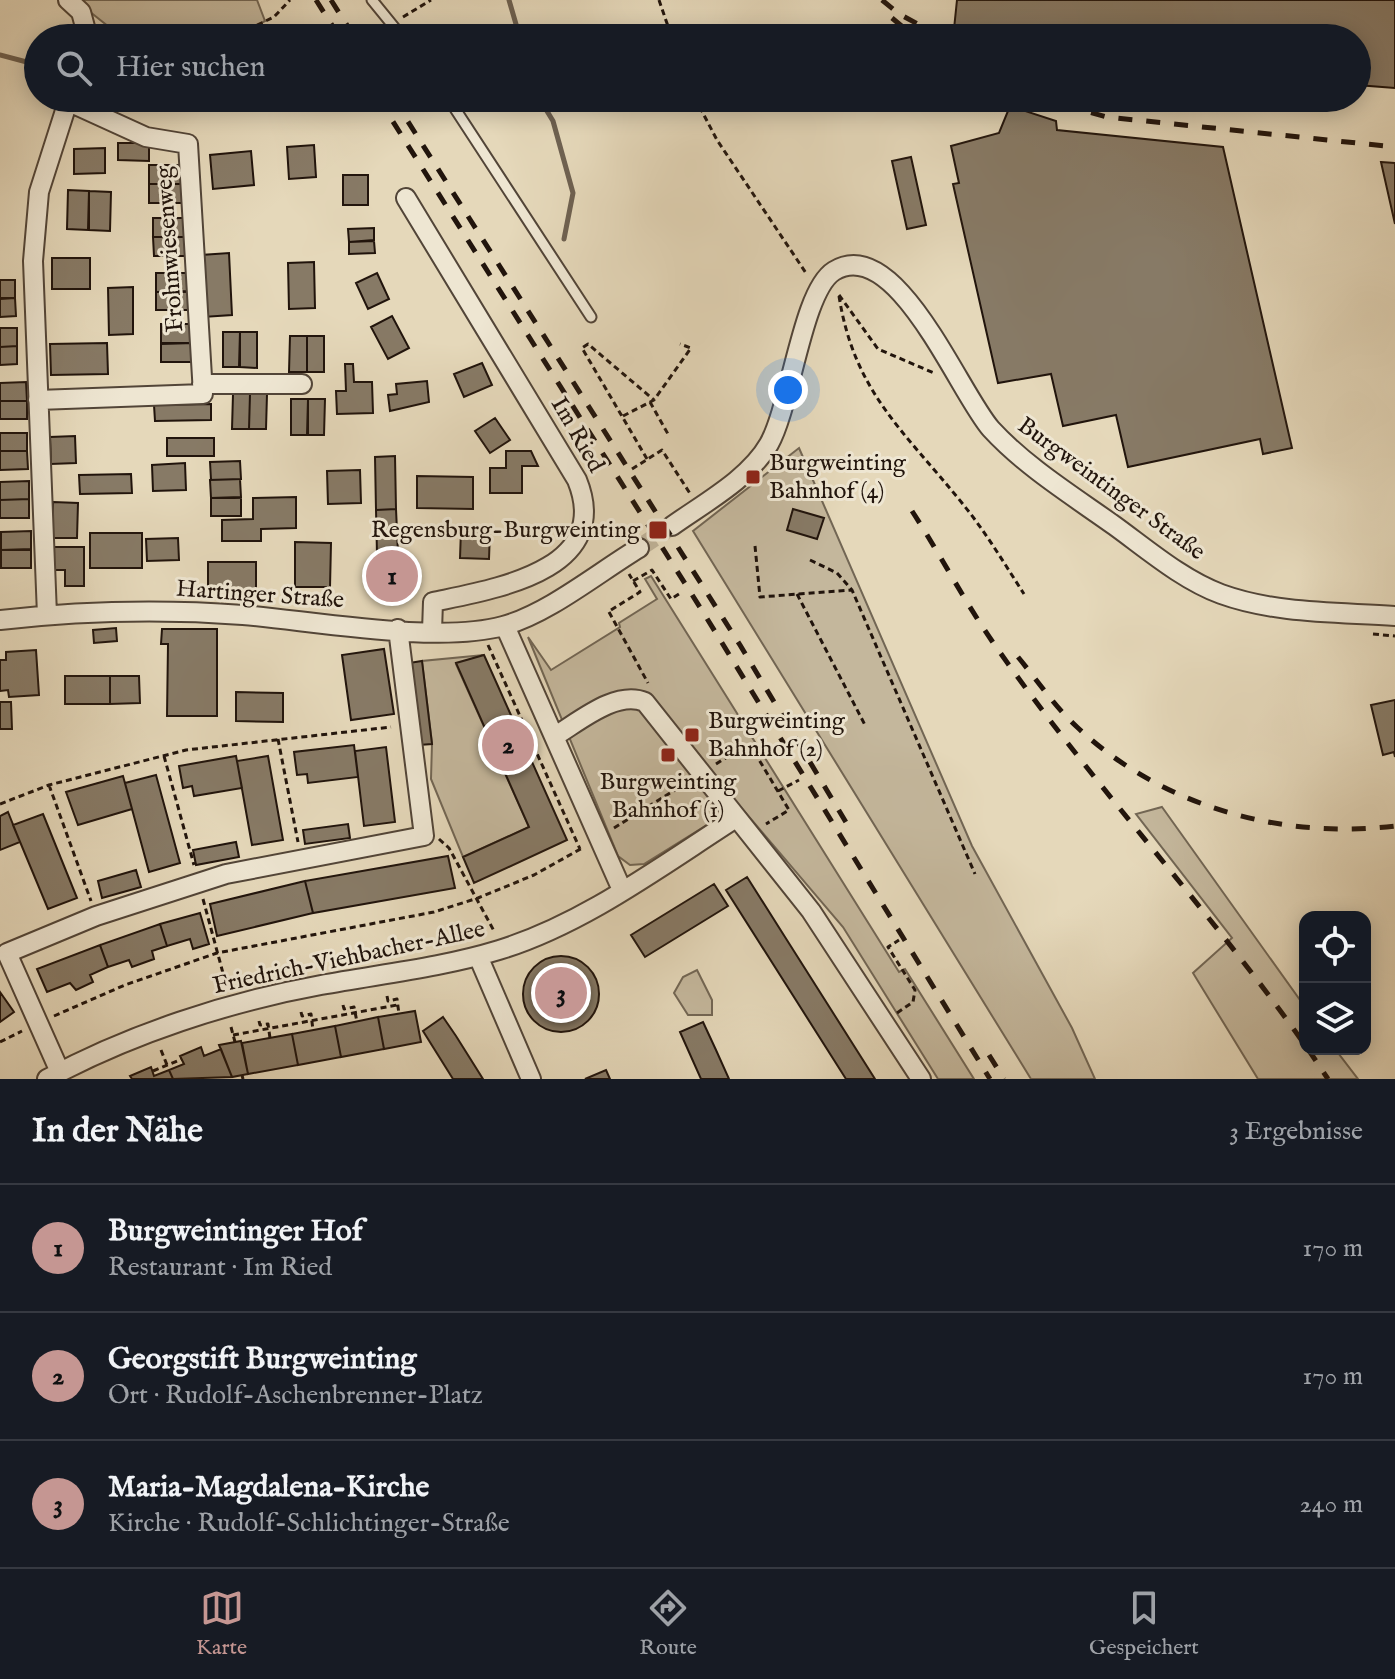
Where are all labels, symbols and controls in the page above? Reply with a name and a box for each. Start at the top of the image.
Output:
search box [24,24,1371,112]
icon: search [52,46,96,90]
text: Hier suchen [116,49,266,87]
street label: Frohnwiesenweg [149,164,191,333]
your location [768,370,808,410]
street label: Im Ried [543,392,611,479]
street label: Burgweintinger Straße [1011,410,1211,568]
place label: Burgweinting Bahnhof (4) [769,448,907,507]
marker: Burgweinting Bahnhof (4) [744,468,762,486]
place label: Regensburg-Burgweinting [371,515,641,546]
marker: Regensburg-Burgweinting [647,519,669,541]
pin: 1 [366,546,418,606]
street label: Hartinger Straße [175,574,345,616]
place label: Burgweinting Bahnhof (2) [708,706,846,765]
pin: 2 [482,715,534,775]
marker: Burgweinting Bahnhof (2) [683,726,701,744]
marker: Burgweinting Bahnhof (1) [659,746,677,764]
place label: Burgweinting Bahnhof (1) [600,767,737,826]
map controls [1299,911,1371,1055]
button: locate [1299,911,1371,983]
street label: Friedrich-Viehbacher-Allee [210,914,488,1002]
pin: 3 [535,963,587,1023]
button: layers [1299,983,1371,1055]
text: In der Nähe [32,1110,203,1153]
text: 3 Ergebnisse [1229,1115,1363,1148]
text: Burgweintinger Hof [108,1213,363,1251]
text: 1 [53,1232,63,1265]
text: 170 m [1303,1232,1363,1265]
text: Restaurant · Im Ried [108,1251,332,1284]
text: Georgstift Burgweinting [108,1341,417,1379]
text: 2 [52,1360,64,1393]
text: 170 m [1303,1360,1363,1393]
text: Ort · Rudolf-Aschenbrenner-Platz [108,1379,483,1412]
text: Maria-Magdalena-Kirche [108,1469,429,1507]
text: 3 [53,1488,63,1521]
text: 240 m [1300,1488,1363,1521]
text: Kirche · Rudolf-Schlichtinger-Straße [108,1507,510,1540]
tab: Karte [196,1586,247,1662]
tab: Route [639,1586,697,1662]
tab: Gespeichert [1089,1586,1199,1662]

